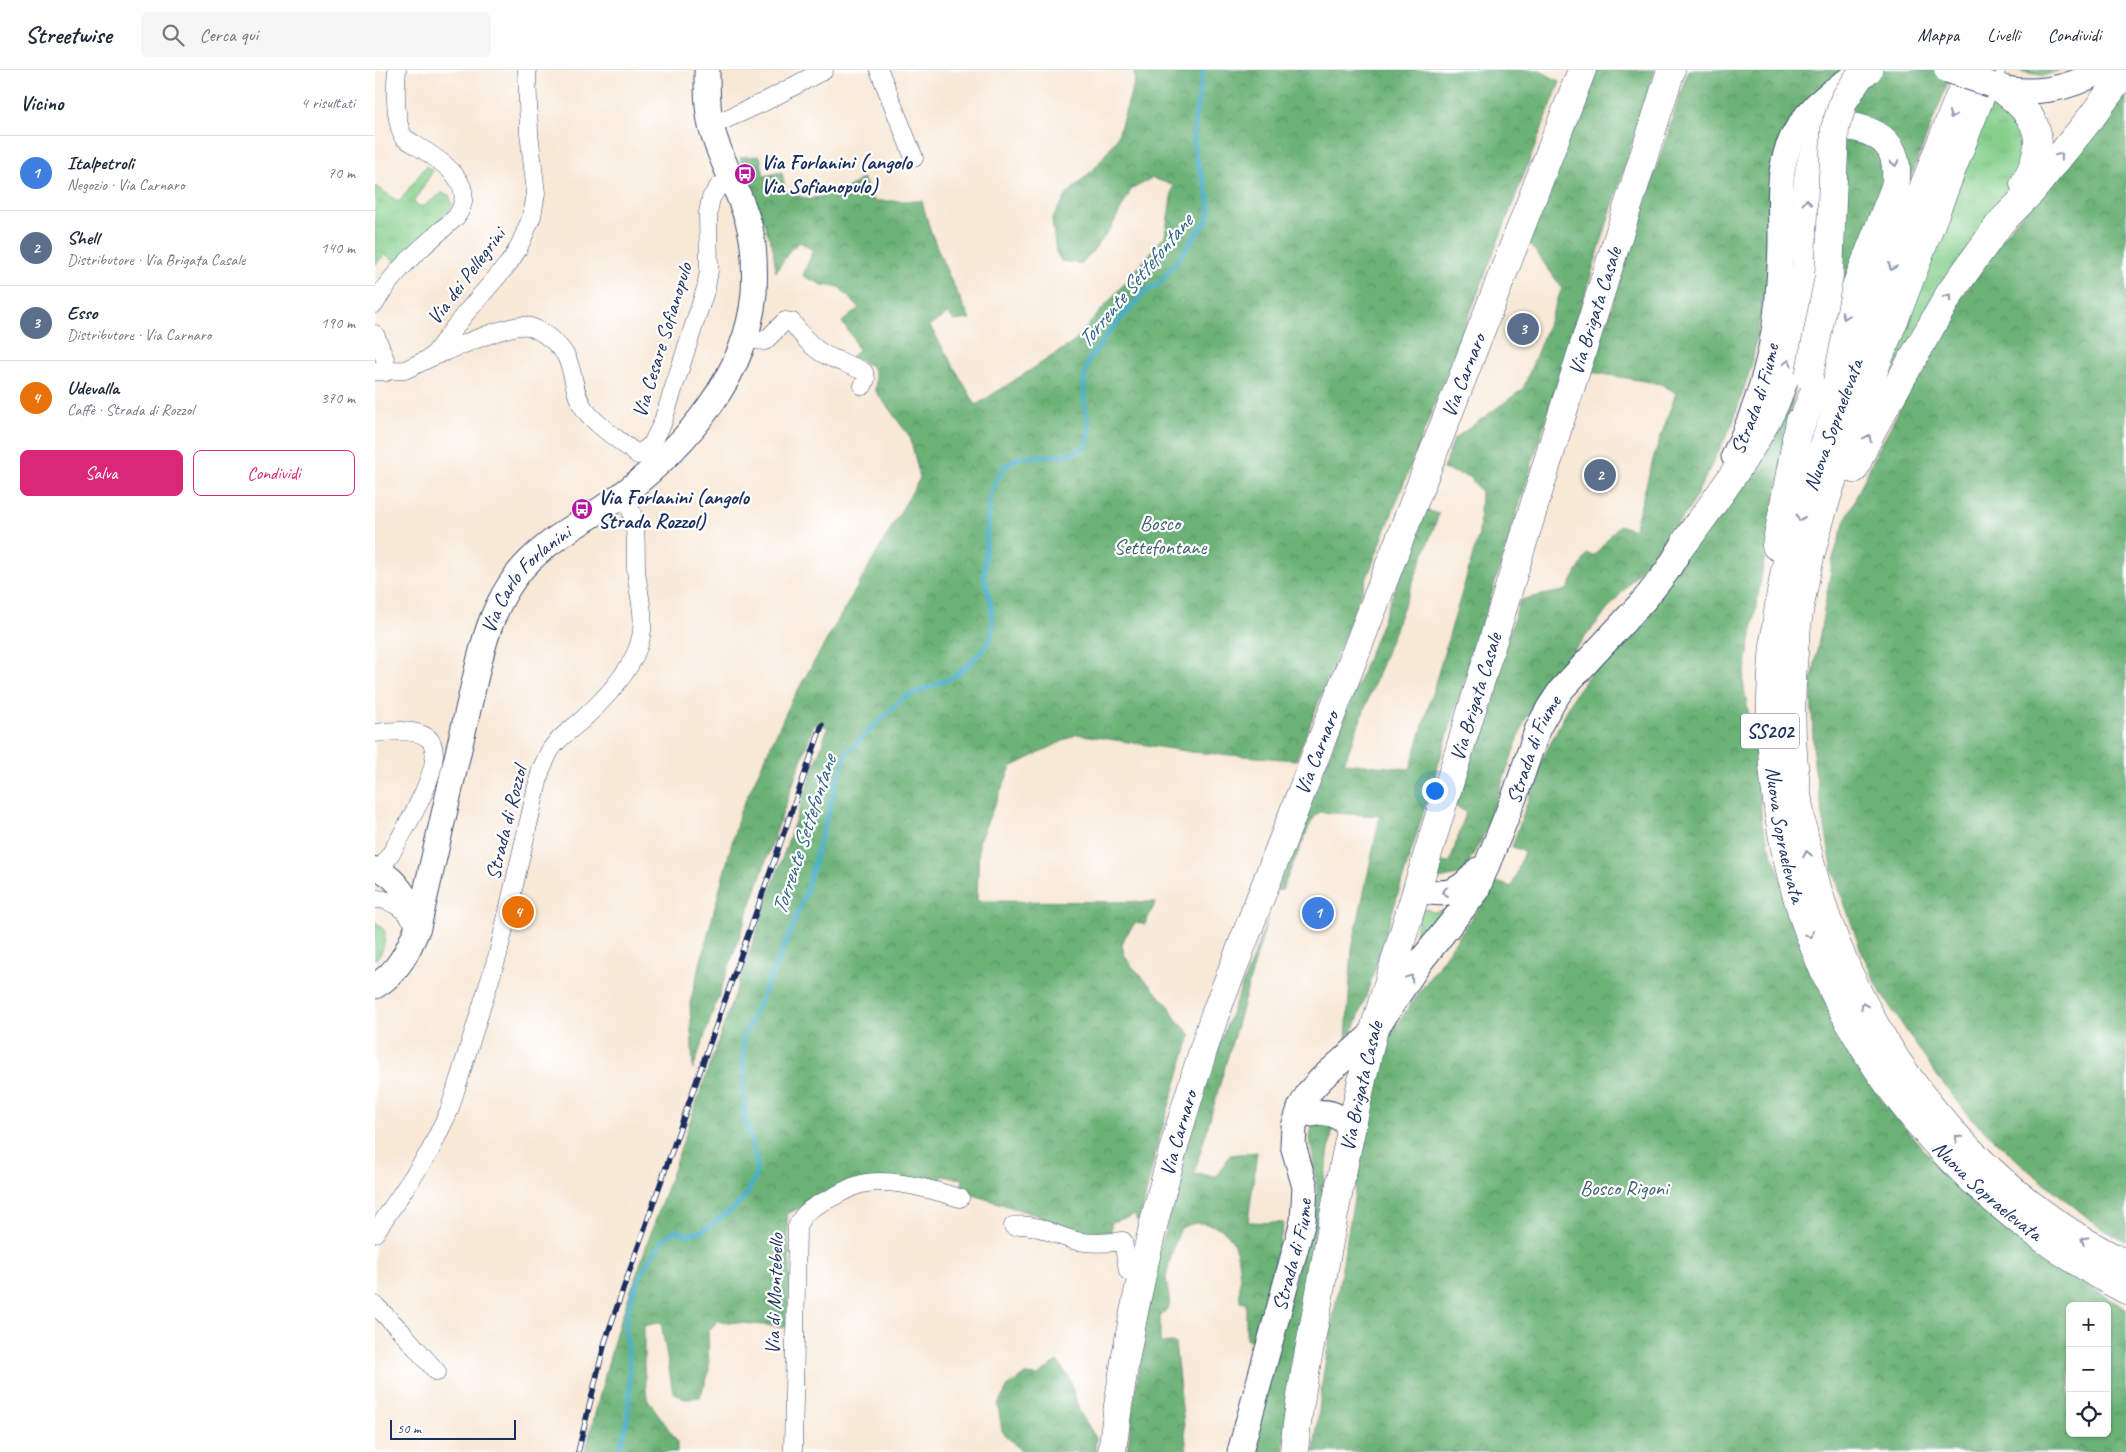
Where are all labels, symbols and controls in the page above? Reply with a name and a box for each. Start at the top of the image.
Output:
search box [141,12,491,57]
text: Streetwise [25,20,111,50]
icon: search [159,21,187,49]
text: Cerca qui [199,23,258,47]
text: Mappa [1918,24,1959,46]
text: Livelli [1987,24,2020,46]
text: Condividi [2048,24,2101,46]
text: Vicino [20,90,63,116]
text: 4 risultati [301,93,355,113]
one-way arrow [1948,110,1958,119]
place label: Via Forlanini (angolo Via Sofianopulo) [761,149,913,199]
text: Italpetroli [67,151,134,175]
one-way arrow [2054,153,2062,162]
one-way arrow [1889,158,1899,167]
bus stop icon: Via Forlanini (angolo Via Sofianopulo) [733,162,757,186]
text: 1 [32,163,40,183]
text: 70 m [328,163,355,183]
text: Negozio · Via Carnaro [67,175,184,195]
one-way arrow [1802,198,1813,206]
water label: Torrente Settefontane [1071,206,1201,353]
street label: Via dei Pellegrini [421,220,513,330]
text: Shell [67,226,99,250]
text: 2 [32,238,40,258]
text: 140 m [321,238,355,258]
street label: Via Brigata Casale [1562,243,1628,378]
text: Distributore · Via Brigata Casale [67,250,245,270]
street label: Via Cesare Sofianopulo [626,258,698,421]
one-way arrow [1888,262,1898,270]
one-way arrow [1942,293,1952,302]
text: Esso [67,301,97,325]
pin: 3 [1507,310,1539,348]
one-way arrow [1841,311,1851,320]
text: 3 [32,313,40,333]
text: 190 m [321,313,355,333]
text: Distributore · Via Carnaro [67,325,211,345]
street label: Via Carnaro [1435,327,1492,421]
street label: Strada di Fiume [1724,341,1785,458]
street label: Nuova Sopraelevata [1797,353,1870,494]
one-way arrow [1782,359,1792,367]
text: Udevalla [67,376,119,400]
text: 4 [32,388,40,408]
text: 370 m [321,388,355,408]
text: Caffè · Strada di Rozzol [67,400,194,420]
one-way arrow [1862,434,1872,443]
button: Salva [20,450,183,496]
button: Condividi [193,450,355,496]
pin: 2 [1584,456,1616,494]
place label: Via Forlanini (angolo Strada Rozzol) [598,484,750,534]
bus stop icon: Via Forlanini (angolo Strada Rozzol) [570,497,594,521]
park label: Bosco Settefontane [1114,510,1208,560]
one-way arrow [1796,513,1806,521]
street label: Via Carlo Forlanini [475,518,578,637]
street label: Via Brigata Casale [1444,629,1508,764]
street label: Strada di Fiume [1500,689,1568,807]
street label: Via Carnaro [1289,705,1346,798]
road number: SS202 [1741,714,1799,748]
water label: Torrente Settefontane [765,748,844,918]
street label: Strada di Rozzol [479,760,533,882]
street label: Nuova Sopraelevata [1760,765,1812,908]
your location [1422,778,1448,804]
one-way arrow [1802,850,1813,859]
one-way arrow [1440,887,1449,897]
pin: 4 [502,893,534,931]
pin: 1 [1302,894,1334,932]
one-way arrow [1803,930,1814,939]
one-way arrow [1404,974,1413,983]
one-way arrow [1860,1002,1870,1011]
street label: Via Brigata Casale [1334,1017,1389,1154]
street label: Via Carnaro [1154,1085,1204,1179]
one-way arrow [1955,1134,1964,1143]
street label: Nuova Sopraelevata [1927,1135,2049,1248]
park label: Bosco Rigoni [1580,1175,1671,1201]
street label: Strada di Fiume [1266,1197,1317,1314]
street label: Via di Montebello [759,1231,789,1355]
one-way arrow [2080,1237,2089,1246]
map controls [2066,1302,2111,1437]
button: + [2066,1302,2111,1347]
button: − [2066,1347,2111,1392]
button: locate [2066,1392,2111,1437]
scale bar [390,1417,516,1440]
text: 50 m [397,1420,421,1437]

